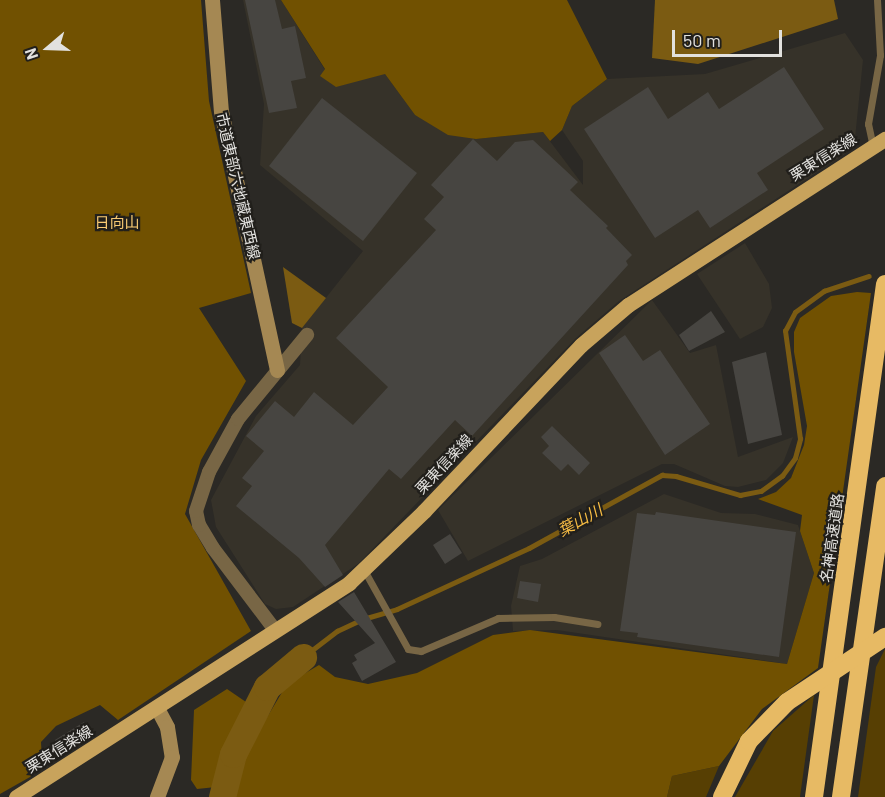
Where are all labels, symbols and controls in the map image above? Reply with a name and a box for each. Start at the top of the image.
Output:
north arrow [18,18,78,78]
scale bar [675,18,784,56]
text: 50 m [683,29,721,51]
text: N [20,46,41,62]
street label: 市道東部六地蔵東西線 [212,111,264,261]
street label: 栗東信楽線 [786,129,860,185]
park label: 日向山 [95,214,139,232]
street label: 栗東信楽線 [412,430,476,498]
street label: 名神高速道路 [817,492,847,584]
water label: 葉山川 [554,500,606,540]
street label: 栗東信楽線 [22,721,96,777]

